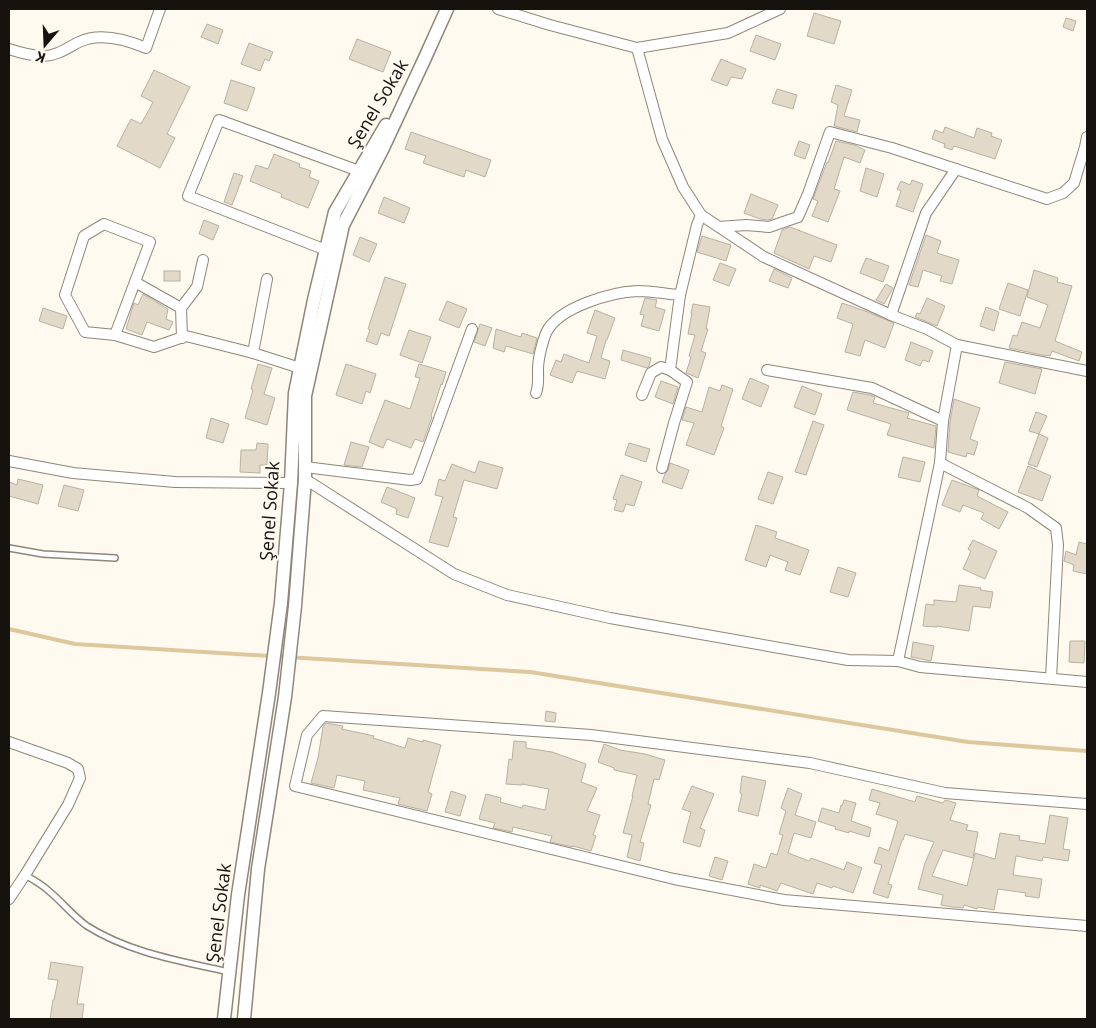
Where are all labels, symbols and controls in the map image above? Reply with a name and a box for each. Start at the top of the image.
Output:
north arrow [20,20,70,70]
text: K [32,47,48,68]
street label: Şenel Sokak [341,54,413,153]
street label: Şenel Sokak [254,460,284,562]
street label: Şenel Sokak [200,861,236,964]

